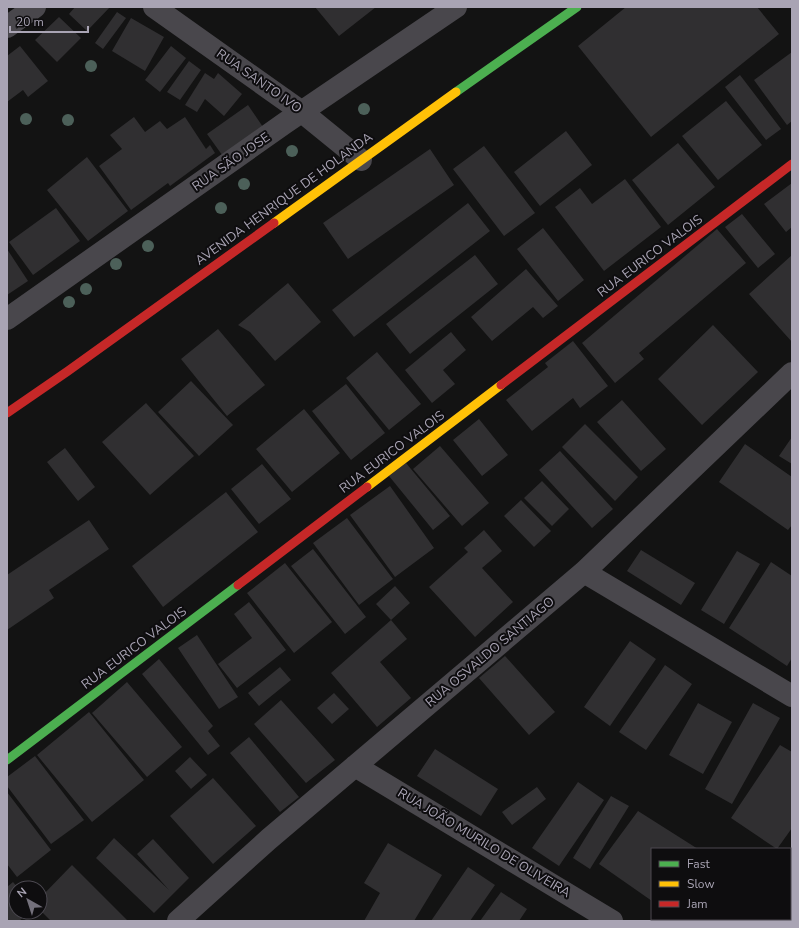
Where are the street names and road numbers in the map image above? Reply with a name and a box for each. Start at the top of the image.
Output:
street label: RUA SANTO IVO [213,45,305,117]
street label: RUA SÃO JOSE [188,128,274,196]
street label: AVENIDA HENRIQUE DE HOLANDA [192,128,377,270]
street label: RUA EURICO VALOIS [594,210,706,302]
street label: RUA EURICO VALOIS [336,406,448,498]
street label: RUA OSVALDO SANTIAGO [422,593,558,711]
street label: RUA EURICO VALOIS [78,602,190,694]
street label: RUA JOÃO MURILO DE OLIVEIRA [394,784,574,902]

